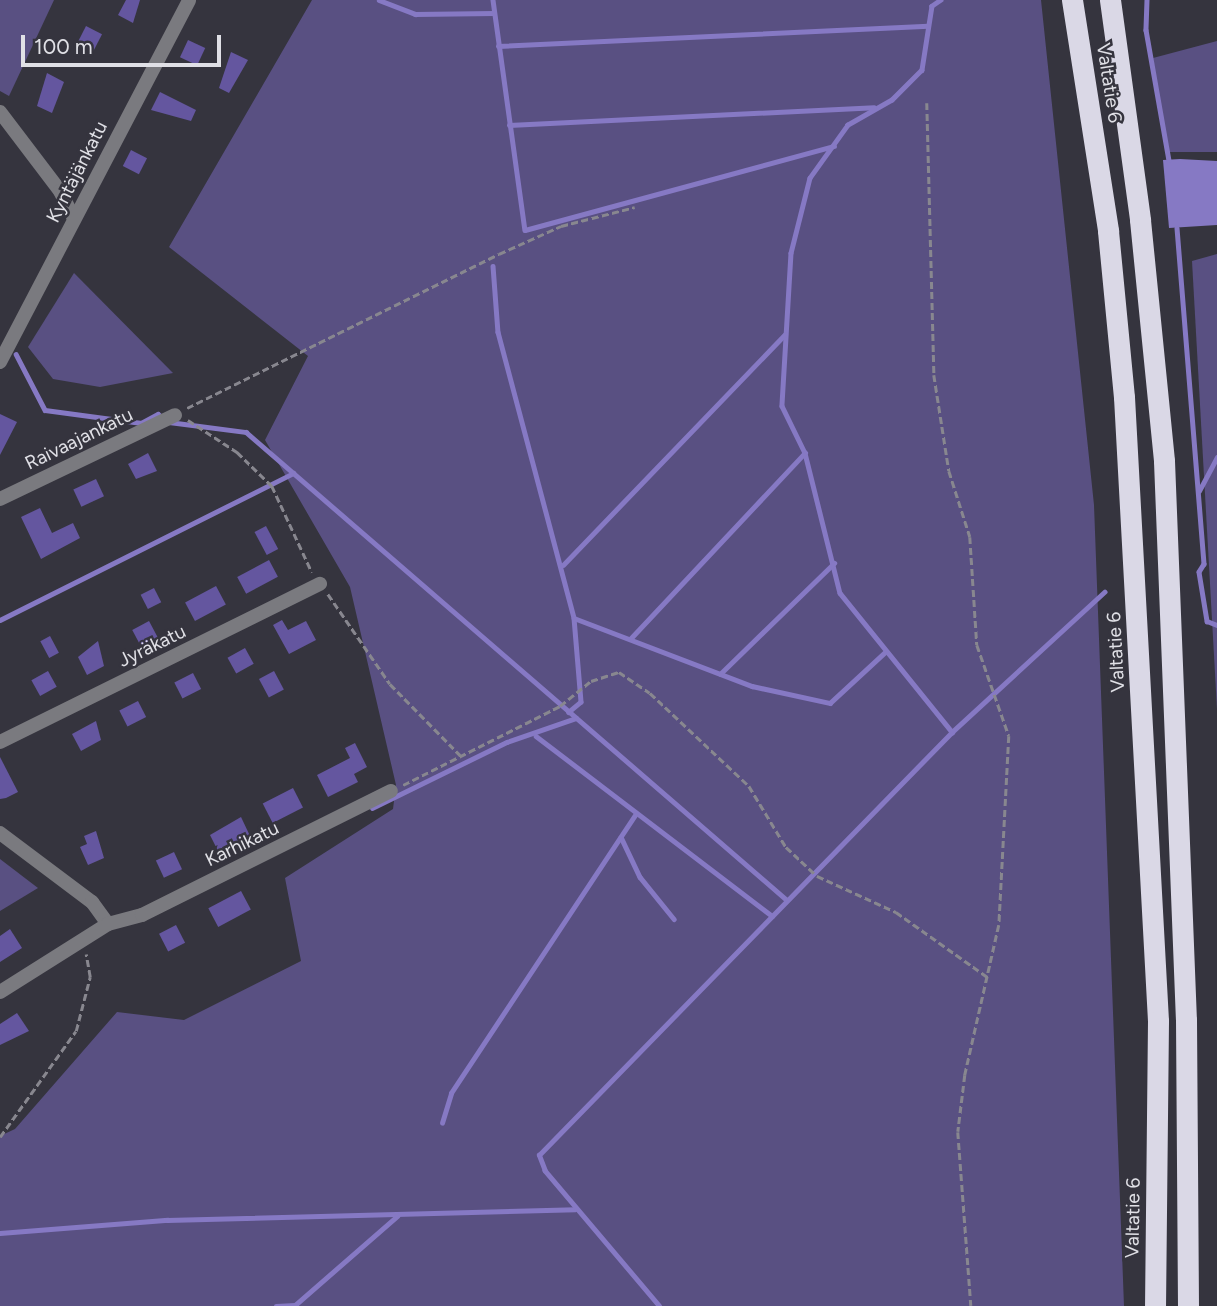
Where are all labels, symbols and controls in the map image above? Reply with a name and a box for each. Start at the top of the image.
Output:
scale bar [24,21,224,65]
text: 100 m [34,34,93,59]
street label: Valtatie 6 [1091,41,1127,125]
street label: Kyntäjänkatu [42,117,112,227]
street label: Raivaajankatu [21,403,137,475]
street label: Valtatie 6 [1103,611,1129,693]
street label: Jyräkatu [114,620,190,672]
street label: Karhikatu [201,816,283,872]
street label: Valtatie 6 [1121,1178,1145,1258]

